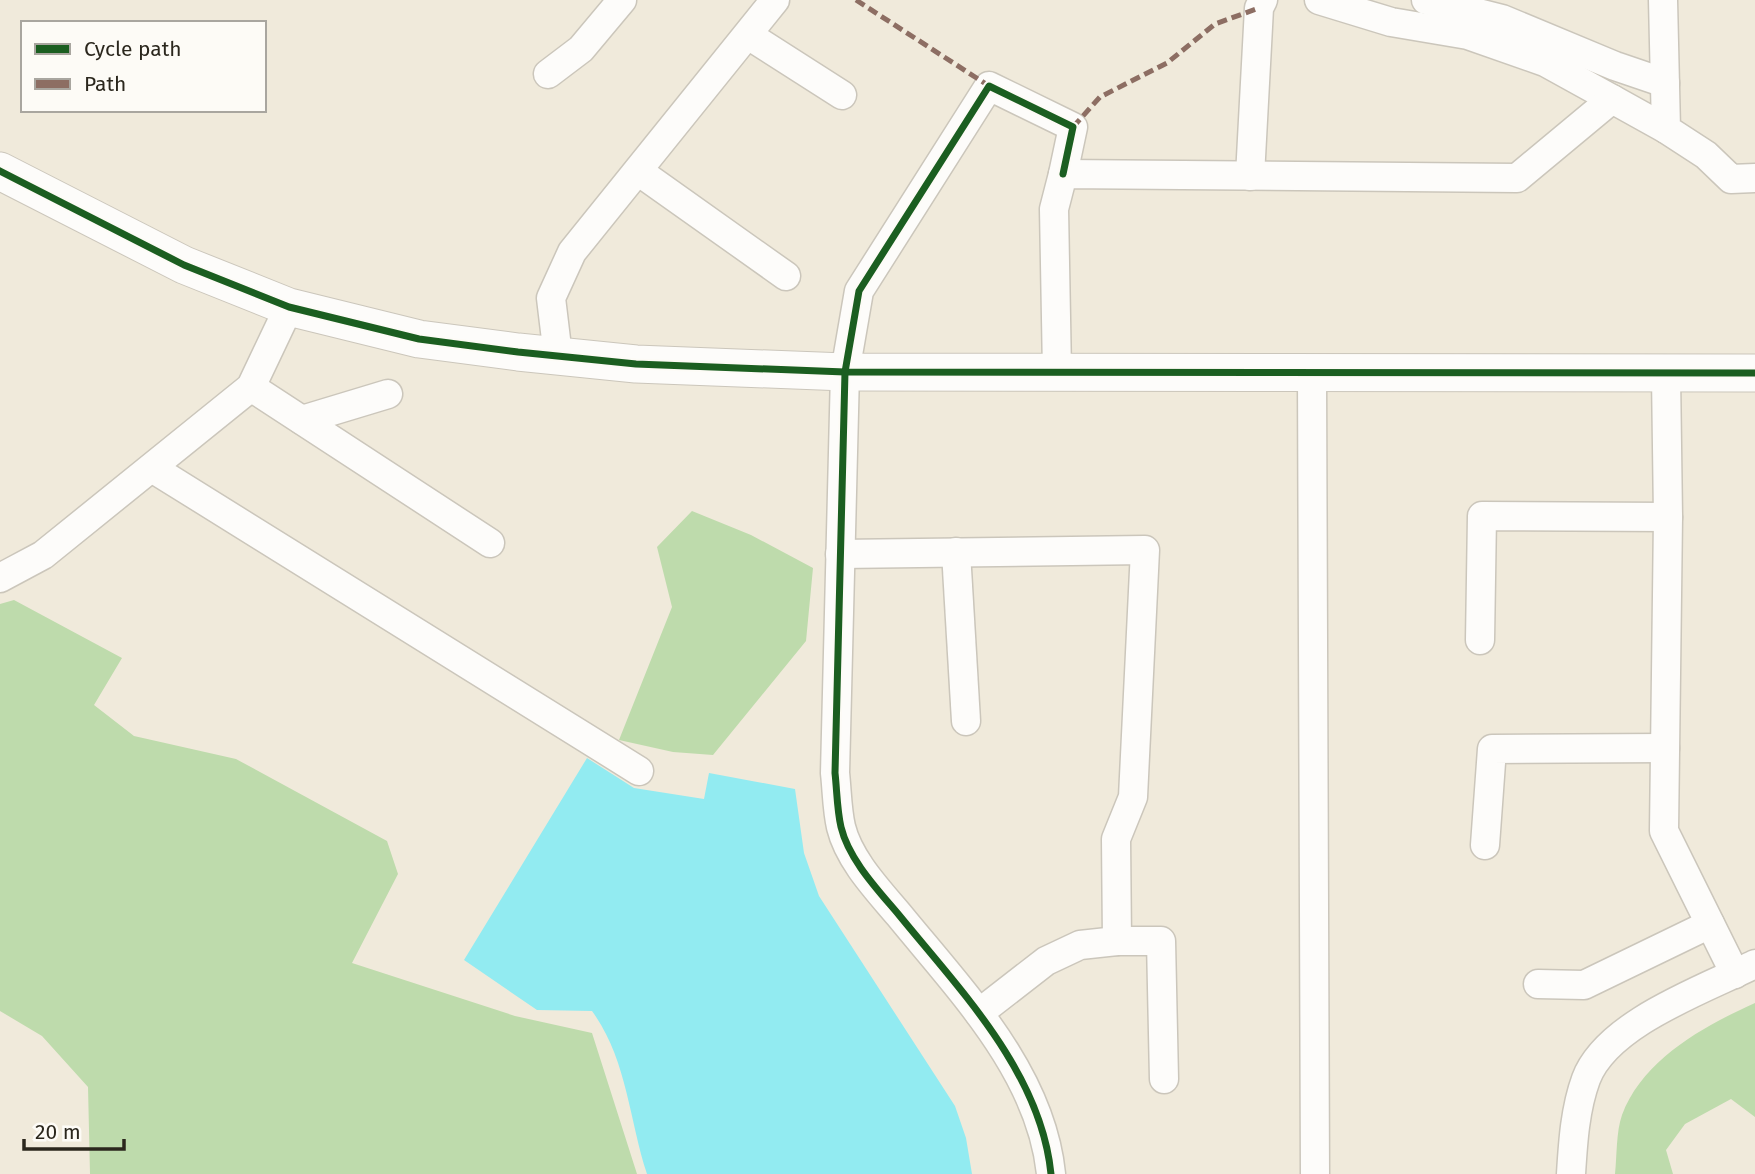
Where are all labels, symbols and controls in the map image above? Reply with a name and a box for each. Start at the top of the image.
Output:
legend [21,21,266,112]
text: Cycle path [84,36,182,62]
text: Path [84,71,126,97]
scale bar [24,1108,124,1152]
text: 20 m [35,1119,81,1145]

